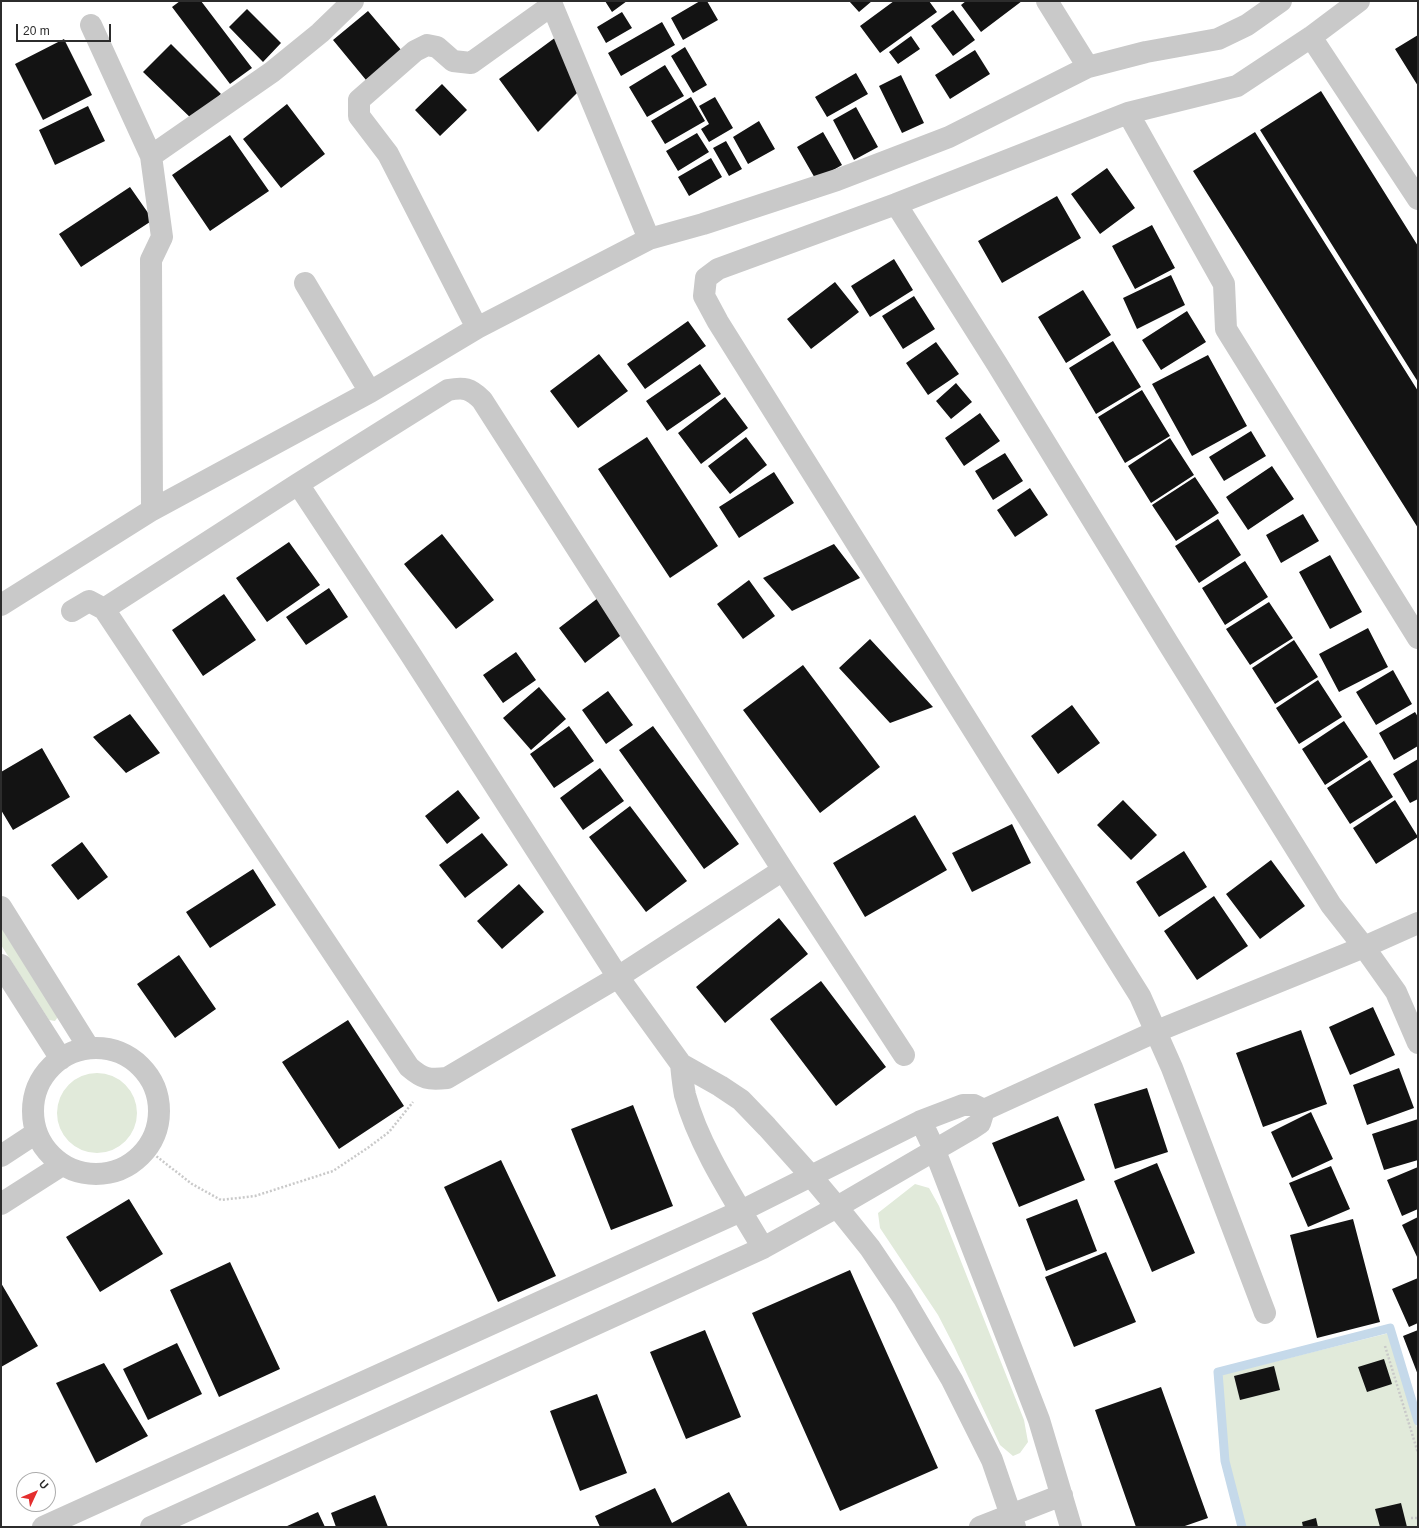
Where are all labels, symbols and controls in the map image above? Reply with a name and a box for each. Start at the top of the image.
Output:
scale bar [18,16,113,42]
text: 20 m [23,24,50,38]
north arrow [16,1472,56,1512]
text: U [37,1477,51,1491]

